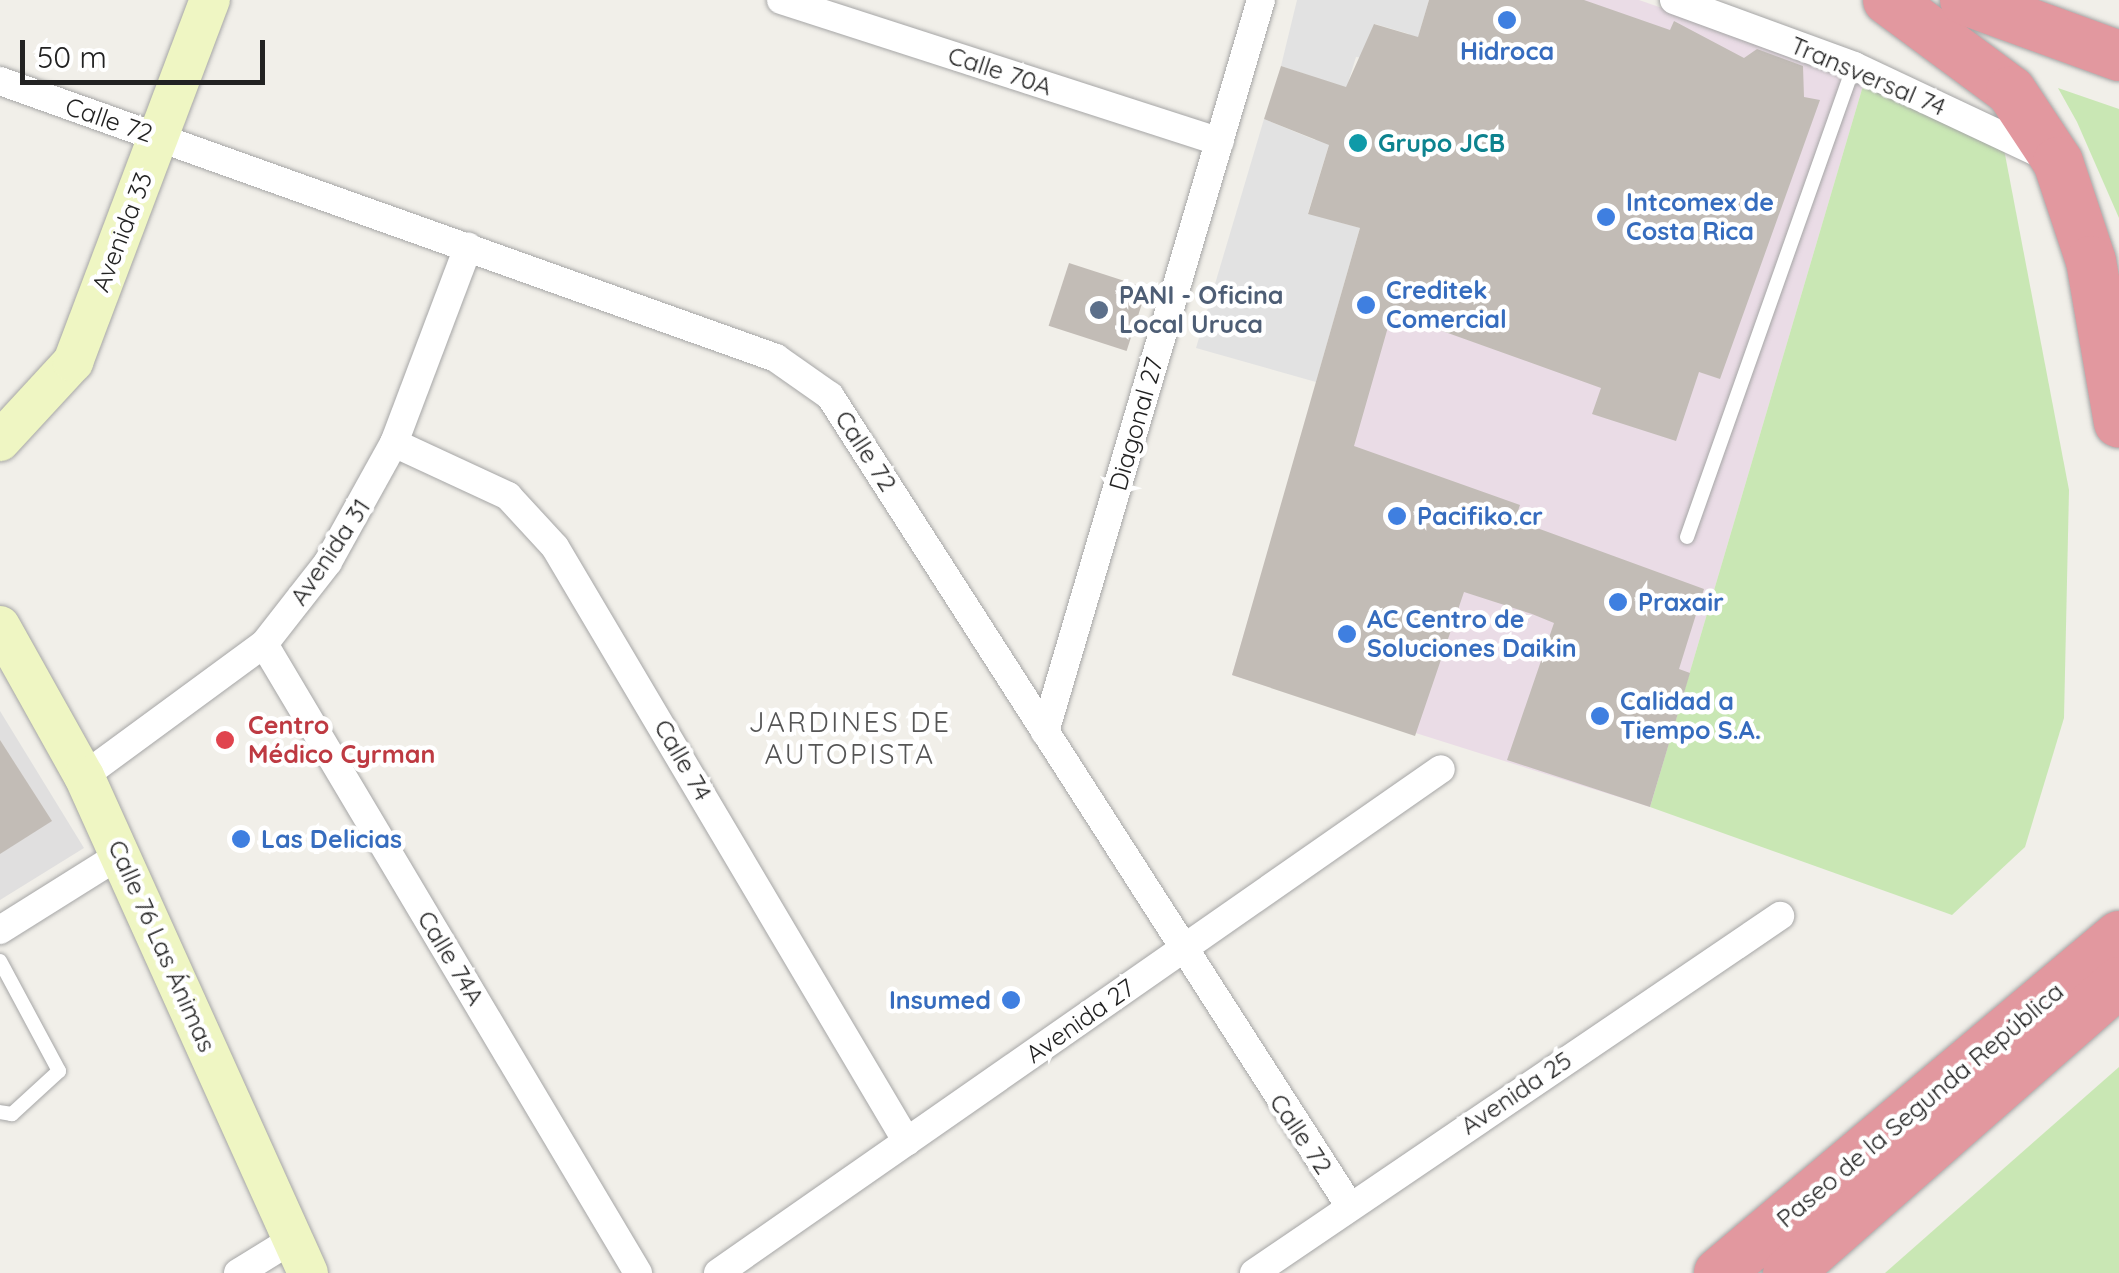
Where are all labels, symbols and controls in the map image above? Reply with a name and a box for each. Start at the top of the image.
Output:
marker: Hidroca [1496,9,1518,31]
scale bar [25,20,270,82]
street label: Transversal 74 [1786,30,1950,122]
place label: Hidroca [1460,36,1554,66]
text: 50 m [37,38,107,76]
street label: Calle 70A [944,40,1056,102]
street label: Calle 72 [61,91,157,149]
place label: Grupo JCB [1378,128,1505,158]
marker: Grupo JCB [1347,132,1369,154]
street label: Avenida 33 [85,168,159,296]
place label: Intcomex de Costa Rica [1626,188,1774,247]
marker: Intcomex de Costa Rica [1595,206,1617,228]
place label: Creditek Comercial [1386,276,1507,335]
place label: PANI - Oficina Local Uruca [1119,281,1283,340]
marker: Creditek Comercial [1355,294,1377,316]
marker: PANI - Oficina Local Uruca [1088,299,1110,321]
street label: Diagonal 27 [1103,354,1169,494]
street label: Calle 72 [829,405,903,497]
street label: Avenida 31 [283,493,377,611]
place label: Pacifiko.cr [1417,501,1543,531]
marker: Pacifiko.cr [1386,505,1408,527]
place label: Praxair [1638,587,1724,617]
marker: Praxair [1607,591,1629,613]
place label: AC Centro de Soluciones Daikin [1367,605,1577,664]
marker: AC Centro de Soluciones Daikin [1336,623,1358,645]
place label: Calidad a Tiempo S.A. [1620,687,1761,746]
district label: JARDINES DE AUTOPISTA [749,705,951,771]
marker: Calidad a Tiempo S.A. [1589,705,1611,727]
place label: Centro Médico Cyrman [248,711,435,770]
street label: Calle 74 [648,714,718,806]
marker: Centro Médico Cyrman [212,727,238,753]
place label: Las Delicias [261,824,402,854]
marker: Las Delicias [230,828,252,850]
street label: Calle 76 Las Ánimas [102,835,222,1057]
street label: Calle 74A [411,905,491,1011]
street label: Avenida 27 [1020,973,1140,1069]
street label: Paseo de la Segunda República [1770,976,2070,1234]
place label: Insumed [889,985,991,1015]
marker: Insumed [1000,989,1022,1011]
street label: Avenida 25 [1455,1045,1577,1141]
street label: Calle 72 [1263,1088,1339,1180]

